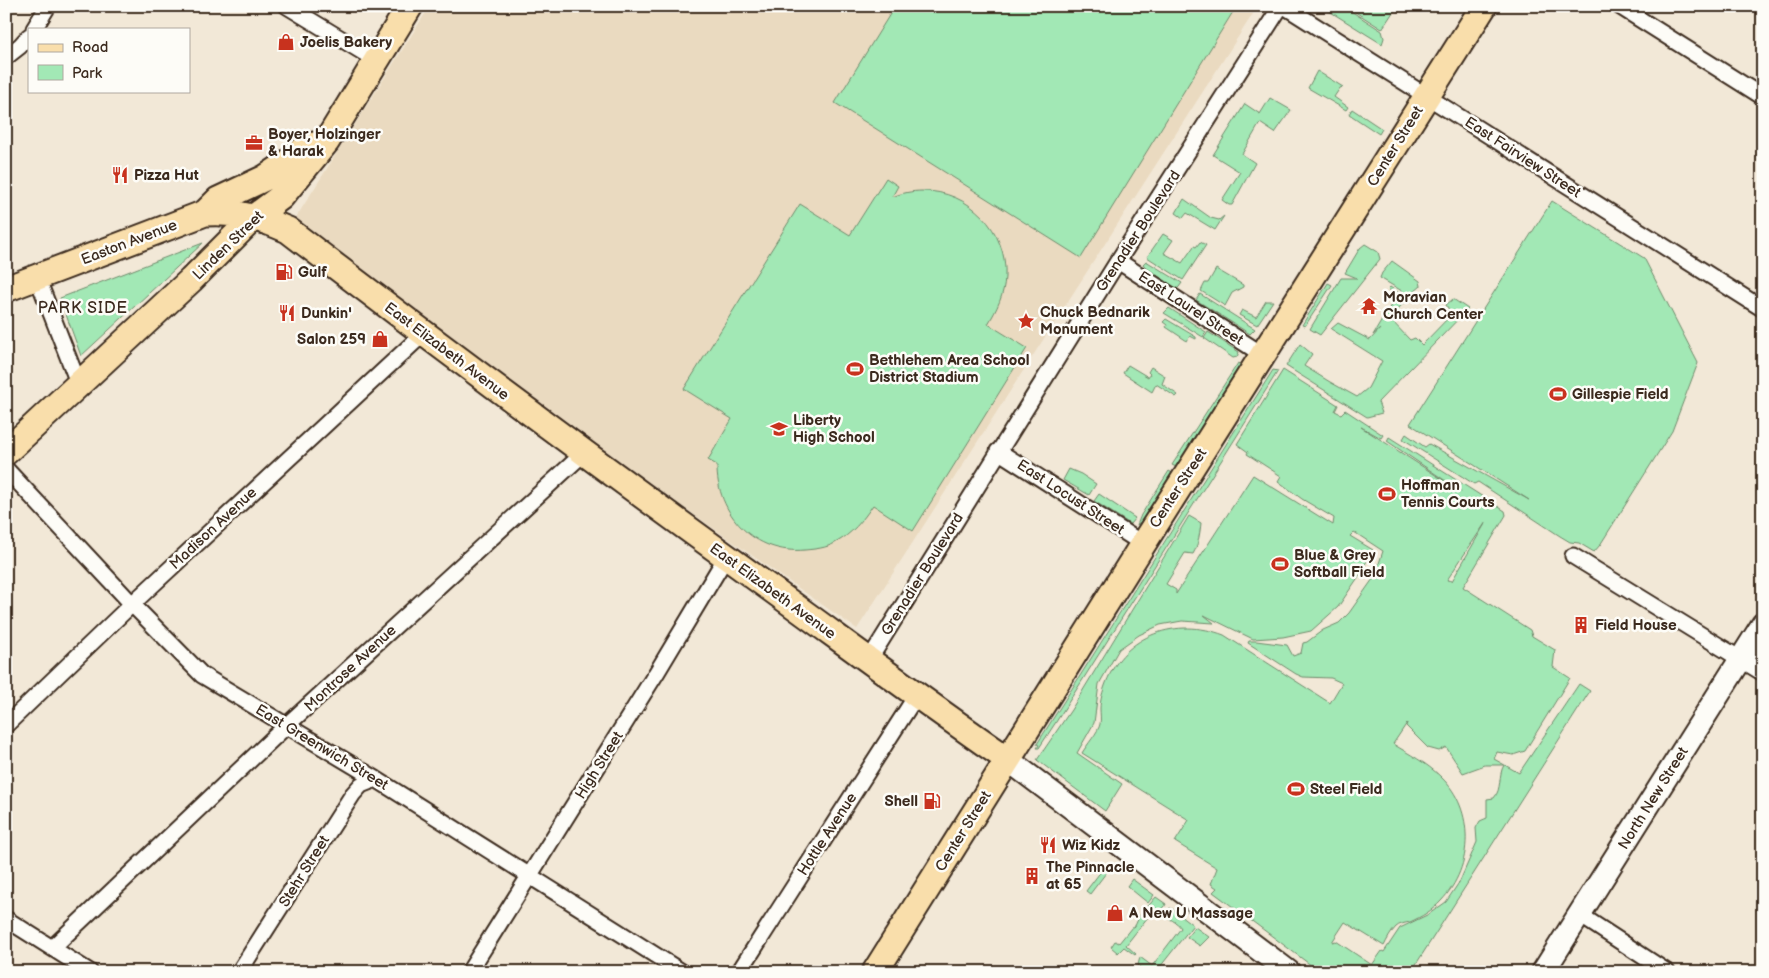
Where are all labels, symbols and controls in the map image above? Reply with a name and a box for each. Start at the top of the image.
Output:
legend [28,28,190,92]
shop icon: Joelis Bakery [276,32,296,52]
place label: Joelis Bakery [300,33,392,52]
text: Road [72,38,108,57]
text: Park [72,64,103,83]
street label: Center Street [1363,102,1428,190]
street label: East Fairview Street [1461,113,1585,202]
place label: Boyer, Holzinger & Harak [268,125,382,161]
office icon: Boyer, Holzinger & Harak [244,133,264,153]
restaurant icon: Pizza Hut [110,165,130,185]
place label: Pizza Hut [134,166,199,185]
street label: Grenadier Boulevard [1092,167,1185,296]
street label: Linden Street [189,206,268,284]
street label: Easton Avenue [78,215,180,269]
fuel station icon: Gulf [274,262,294,282]
place label: Gulf [298,263,327,282]
street label: East Laurel Street [1134,267,1247,350]
place label: Moravian Church Center [1383,288,1484,324]
temple icon: Moravian Church Center [1359,296,1379,316]
street label: East Elizabeth Avenue [381,298,513,405]
district label: PARK SIDE [38,299,128,318]
restaurant icon: Dunkin' [277,303,297,323]
place label: Chuck Bednarik Monument [1040,303,1150,339]
place label: Dunkin' [301,304,352,323]
place icon: Chuck Bednarik Monument [1016,311,1036,331]
shop icon: Salon 259 [370,329,390,349]
place label: Salon 259 [297,330,366,349]
place label: Bethlehem Area School District Stadium [869,351,1030,387]
sports icon: Bethlehem Area School District Stadium [845,359,865,379]
sports icon: Gillespie Field [1548,384,1568,404]
place label: Gillespie Field [1572,385,1669,404]
place label: Liberty High School [793,411,875,447]
school or university icon: Liberty High School [769,419,789,439]
street label: Center Street [1146,444,1211,532]
street label: East Locust Street [1013,456,1128,539]
place label: Hoffman Tennis Courts [1401,476,1495,512]
street label: Madison Avenue [166,483,261,574]
sports icon: Hoffman Tennis Courts [1377,484,1397,504]
street label: Grenadier Boulevard [877,509,968,639]
street label: East Elizabeth Avenue [706,539,840,644]
place label: Blue & Grey Softball Field [1294,546,1385,582]
sports icon: Blue & Grey Softball Field [1270,554,1290,574]
building icon: Field House [1571,615,1591,635]
place label: Field House [1595,616,1677,635]
street label: Montrose Avenue [300,621,400,716]
street label: East Greenwich Street [252,700,392,795]
street label: High Street [571,728,628,803]
street label: North New Street [1614,743,1693,853]
sports icon: Steel Field [1286,779,1306,799]
place label: Steel Field [1310,780,1382,799]
street label: Center Street [931,787,996,875]
street label: Hottle Avenue [794,789,861,879]
fuel station icon: Shell [922,791,942,811]
place label: Shell [885,792,918,811]
street label: Stehr Street [275,832,334,911]
restaurant icon: Wiz Kidz [1038,835,1058,855]
place label: Wiz Kidz [1062,836,1121,855]
place label: The Pinnacle at 65 [1046,858,1135,894]
building icon: The Pinnacle at 65 [1022,866,1042,886]
shop icon: A New U Massage [1105,903,1125,923]
place label: A New U Massage [1128,904,1253,923]

